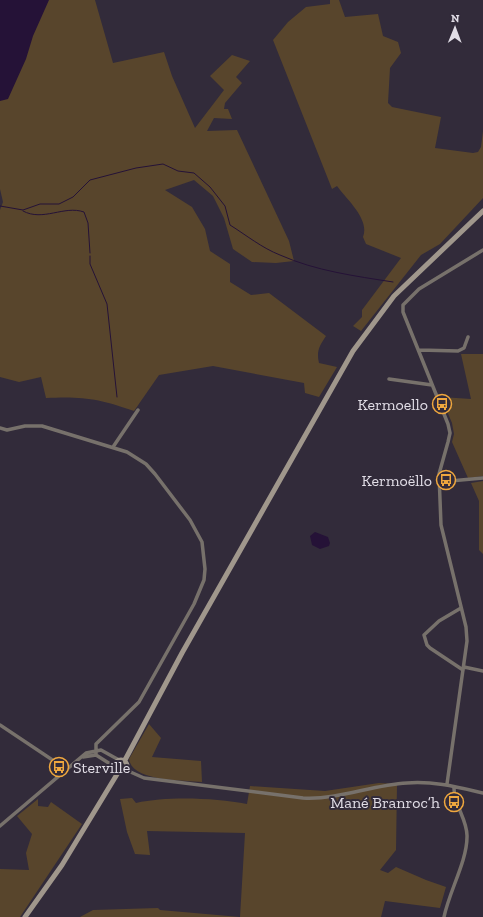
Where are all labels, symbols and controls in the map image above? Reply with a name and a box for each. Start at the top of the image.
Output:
north arrow [435,8,475,48]
text: N [451,12,460,25]
bus stop icon: Kermoello [431,393,453,415]
place label: Kermoello [358,395,428,414]
bus stop icon: Kermoëllo [435,469,457,491]
place label: Kermoëllo [362,471,432,490]
bus stop icon: Sterville [48,756,70,778]
place label: Sterville [73,758,130,777]
bus stop icon: Mané Branroc’h [443,791,465,813]
place label: Mané Branroc’h [330,793,440,812]

